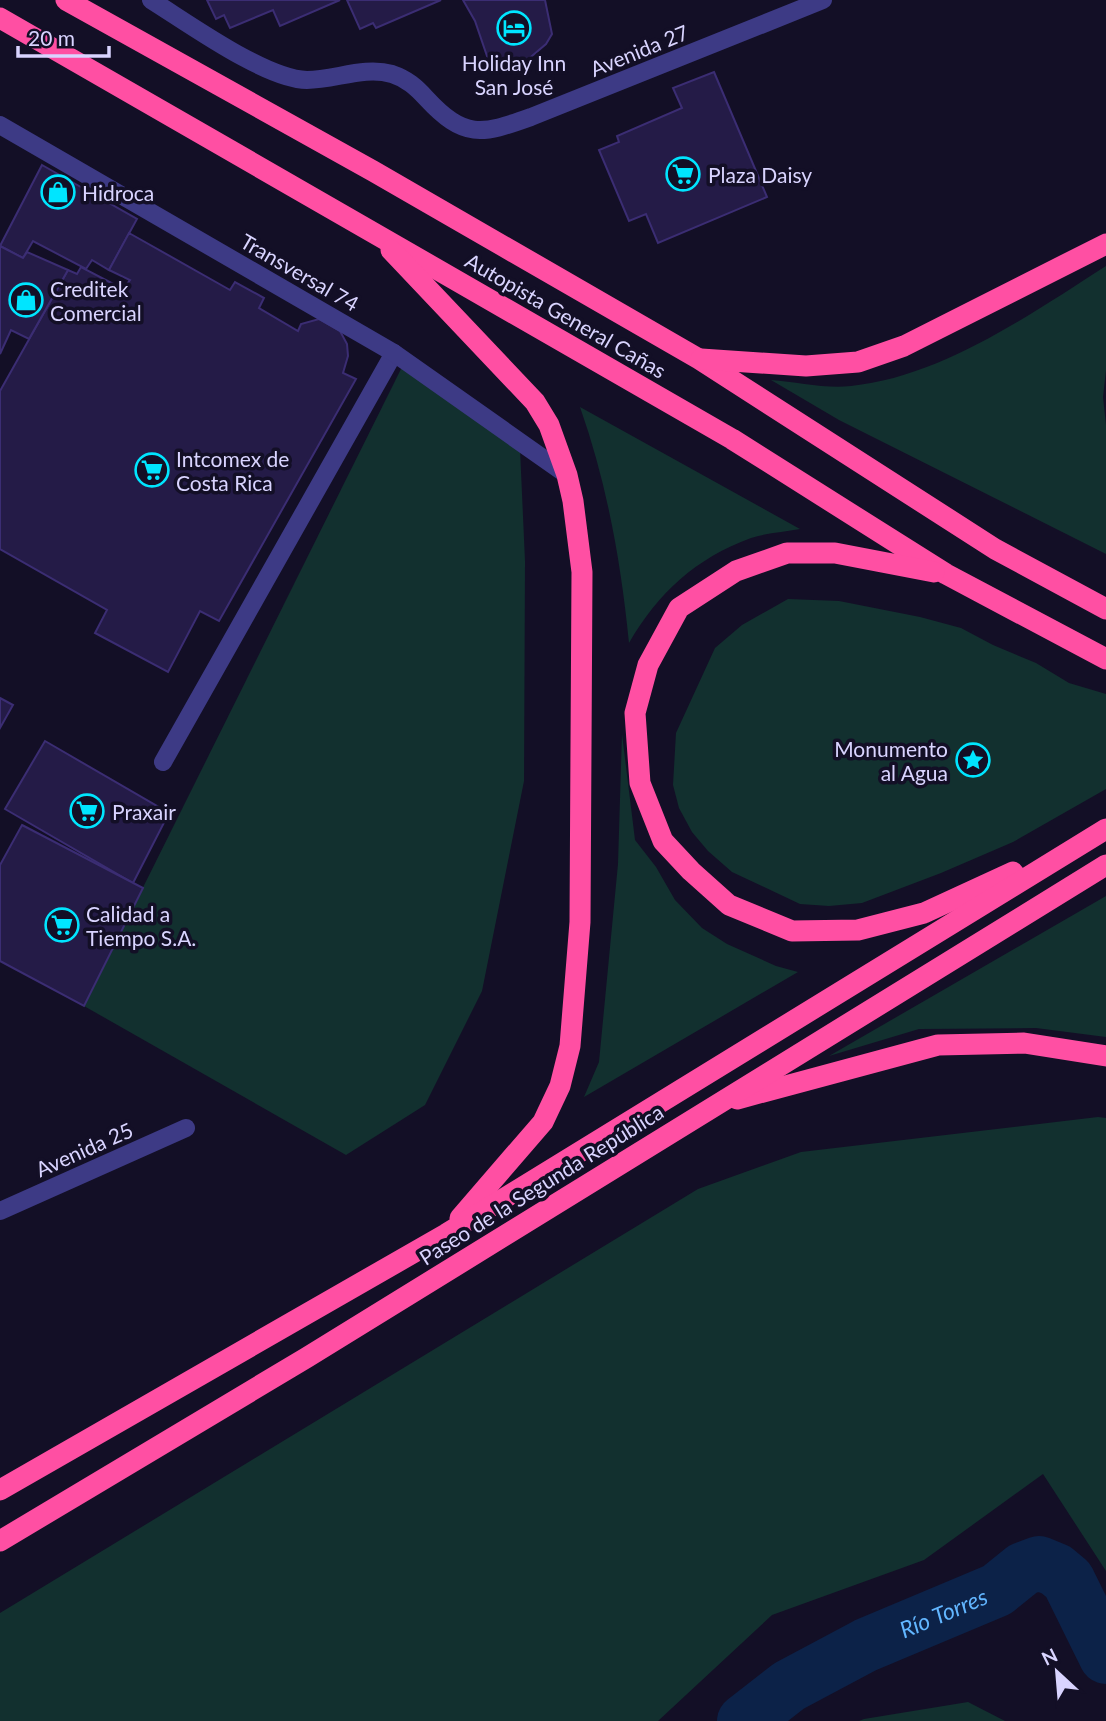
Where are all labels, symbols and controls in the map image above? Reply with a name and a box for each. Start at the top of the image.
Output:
hotel icon: Holiday Inn San José [495,9,533,47]
scale bar [18,14,108,58]
street label: Avenida 27 [586,19,692,81]
text: 20 m [28,25,75,50]
place label: Holiday Inn San José [462,50,566,99]
supermarket icon: Plaza Daisy [664,155,702,193]
place label: Plaza Daisy [708,162,812,187]
shop icon: Hidroca [39,173,77,211]
place label: Hidroca [82,180,154,205]
street label: Transversal 74 [237,228,363,316]
street label: Autopista General Cañas [461,247,671,383]
place label: Creditek Comercial [50,276,142,325]
shop icon: Creditek Comercial [7,281,45,319]
place label: Intcomex de Costa Rica [176,446,289,495]
supermarket icon: Intcomex de Costa Rica [133,451,171,489]
place label: Monumento al Agua [834,736,948,785]
place icon: Monumento al Agua [954,741,992,779]
supermarket icon: Praxair [68,792,106,830]
place label: Praxair [112,799,176,824]
place label: Calidad a Tiempo S.A. [86,901,196,950]
supermarket icon: Calidad a Tiempo S.A. [43,906,81,944]
street label: Paseo de la Segunda República [414,1098,668,1270]
street label: Avenida 25 [32,1116,136,1182]
water label: Río Torres [895,1582,991,1643]
north arrow [1022,1637,1092,1707]
text: N [1038,1643,1061,1670]

